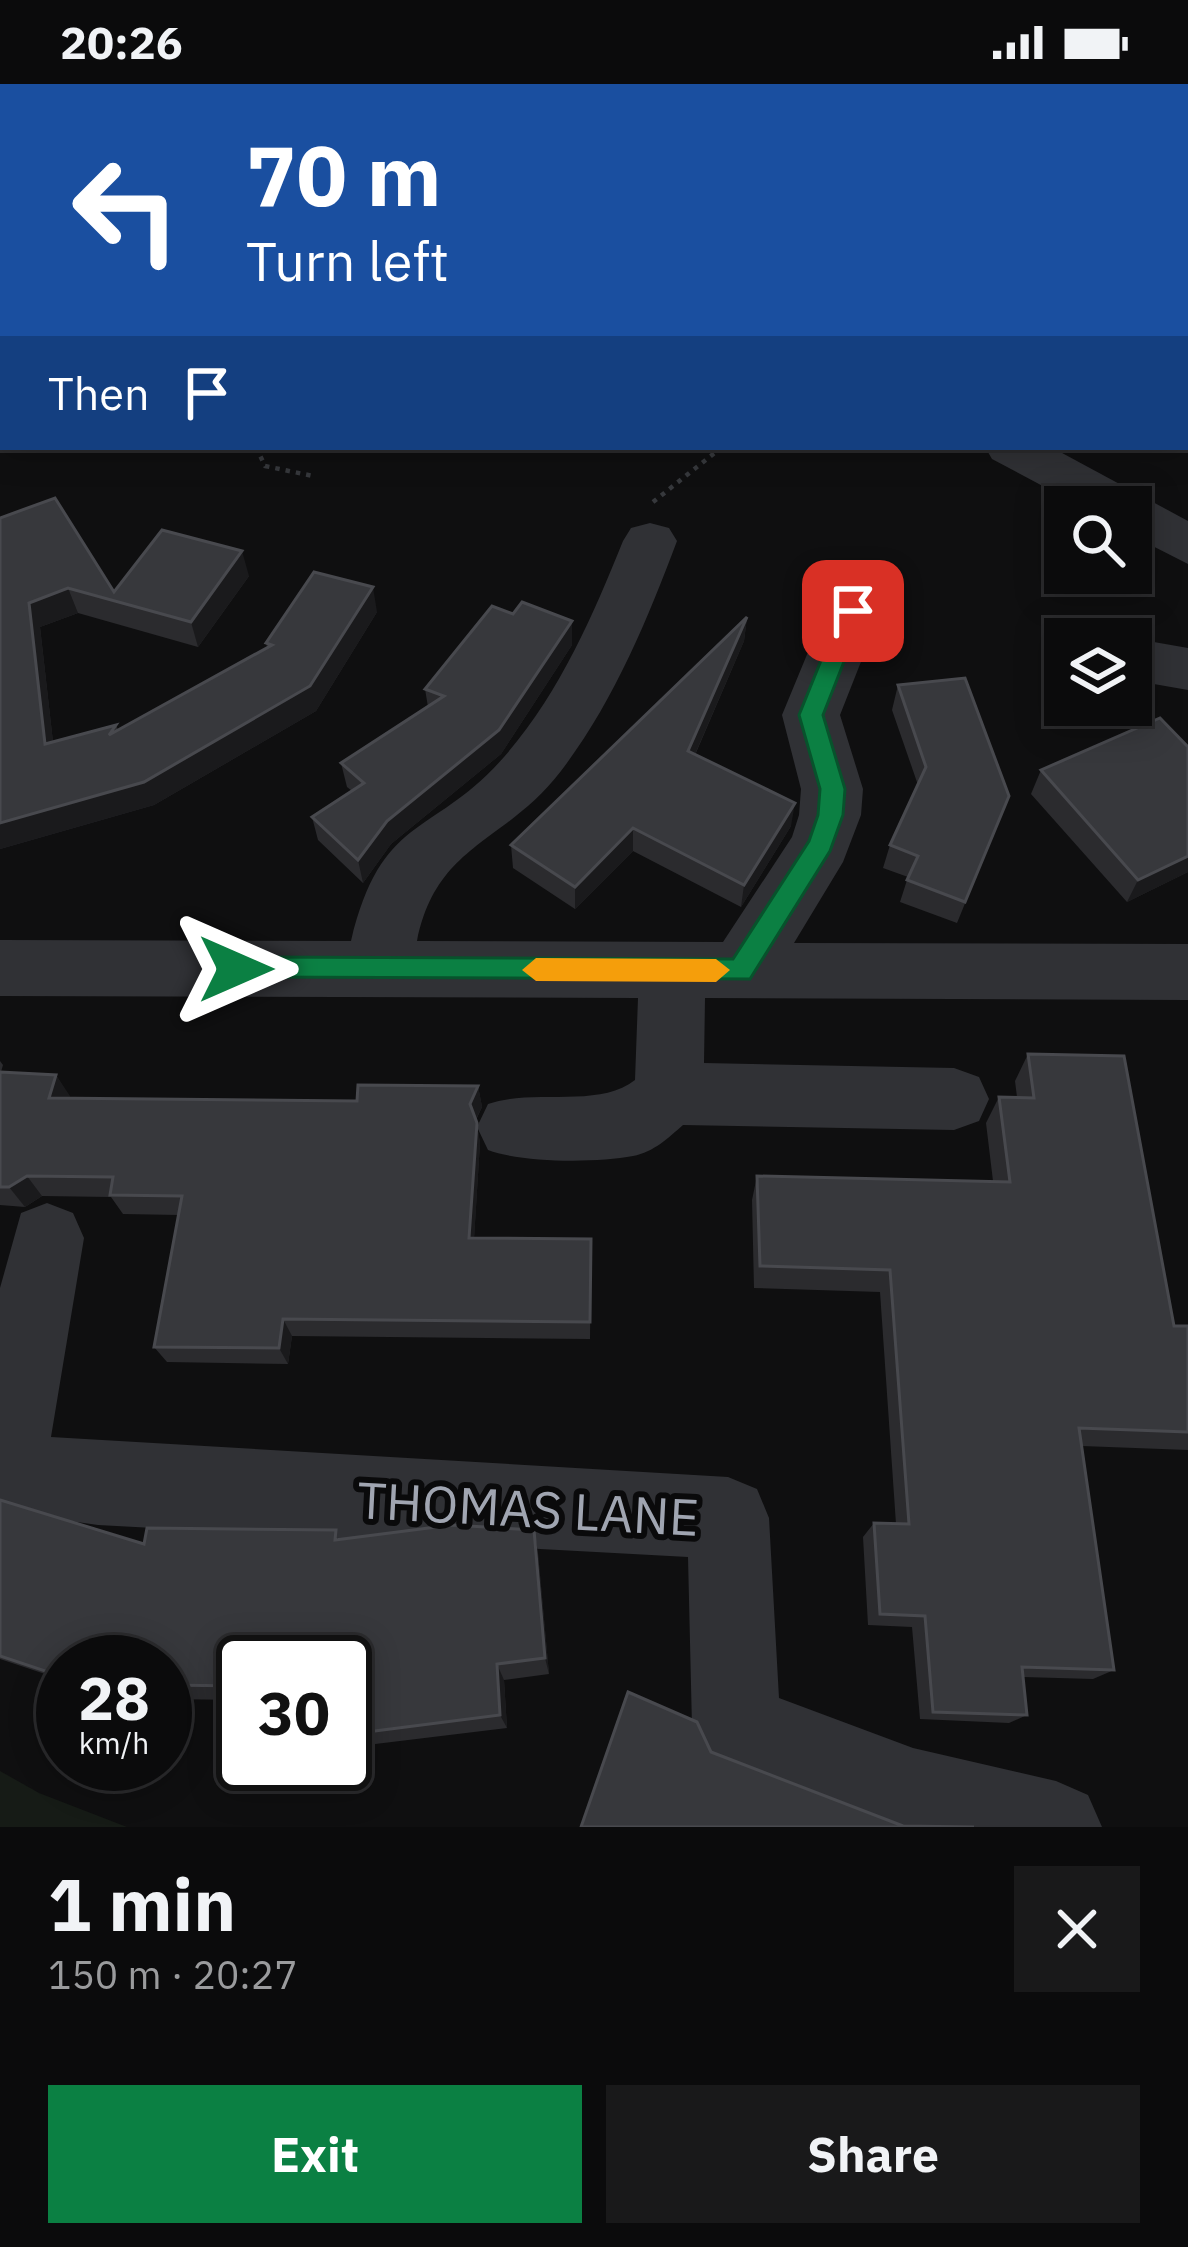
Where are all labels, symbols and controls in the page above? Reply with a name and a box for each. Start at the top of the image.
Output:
text: 20:26 [60,13,183,71]
text: 70 m [246,120,442,229]
icon: left [48,132,204,288]
text: Turn left [246,226,449,296]
icon: arrive [174,360,240,426]
text: Then [48,364,150,422]
map controls [1044,486,1152,726]
button: search [1044,486,1152,594]
pin [802,560,904,662]
icon: arrive [820,578,886,644]
button: layers [1044,618,1152,726]
position arrow [173,906,299,1032]
street label: THOMAS LANE [355,1466,701,1550]
speed limit sign: 30 [216,1635,372,1791]
text: 28 [78,1658,150,1737]
text: km/h [79,1723,149,1762]
text: 1 min [48,1857,236,1951]
button: close [1014,1866,1140,1992]
text: 150 m · 20:27 [48,1949,298,2000]
button: Exit [48,2085,582,2223]
button: Share [606,2085,1140,2223]

